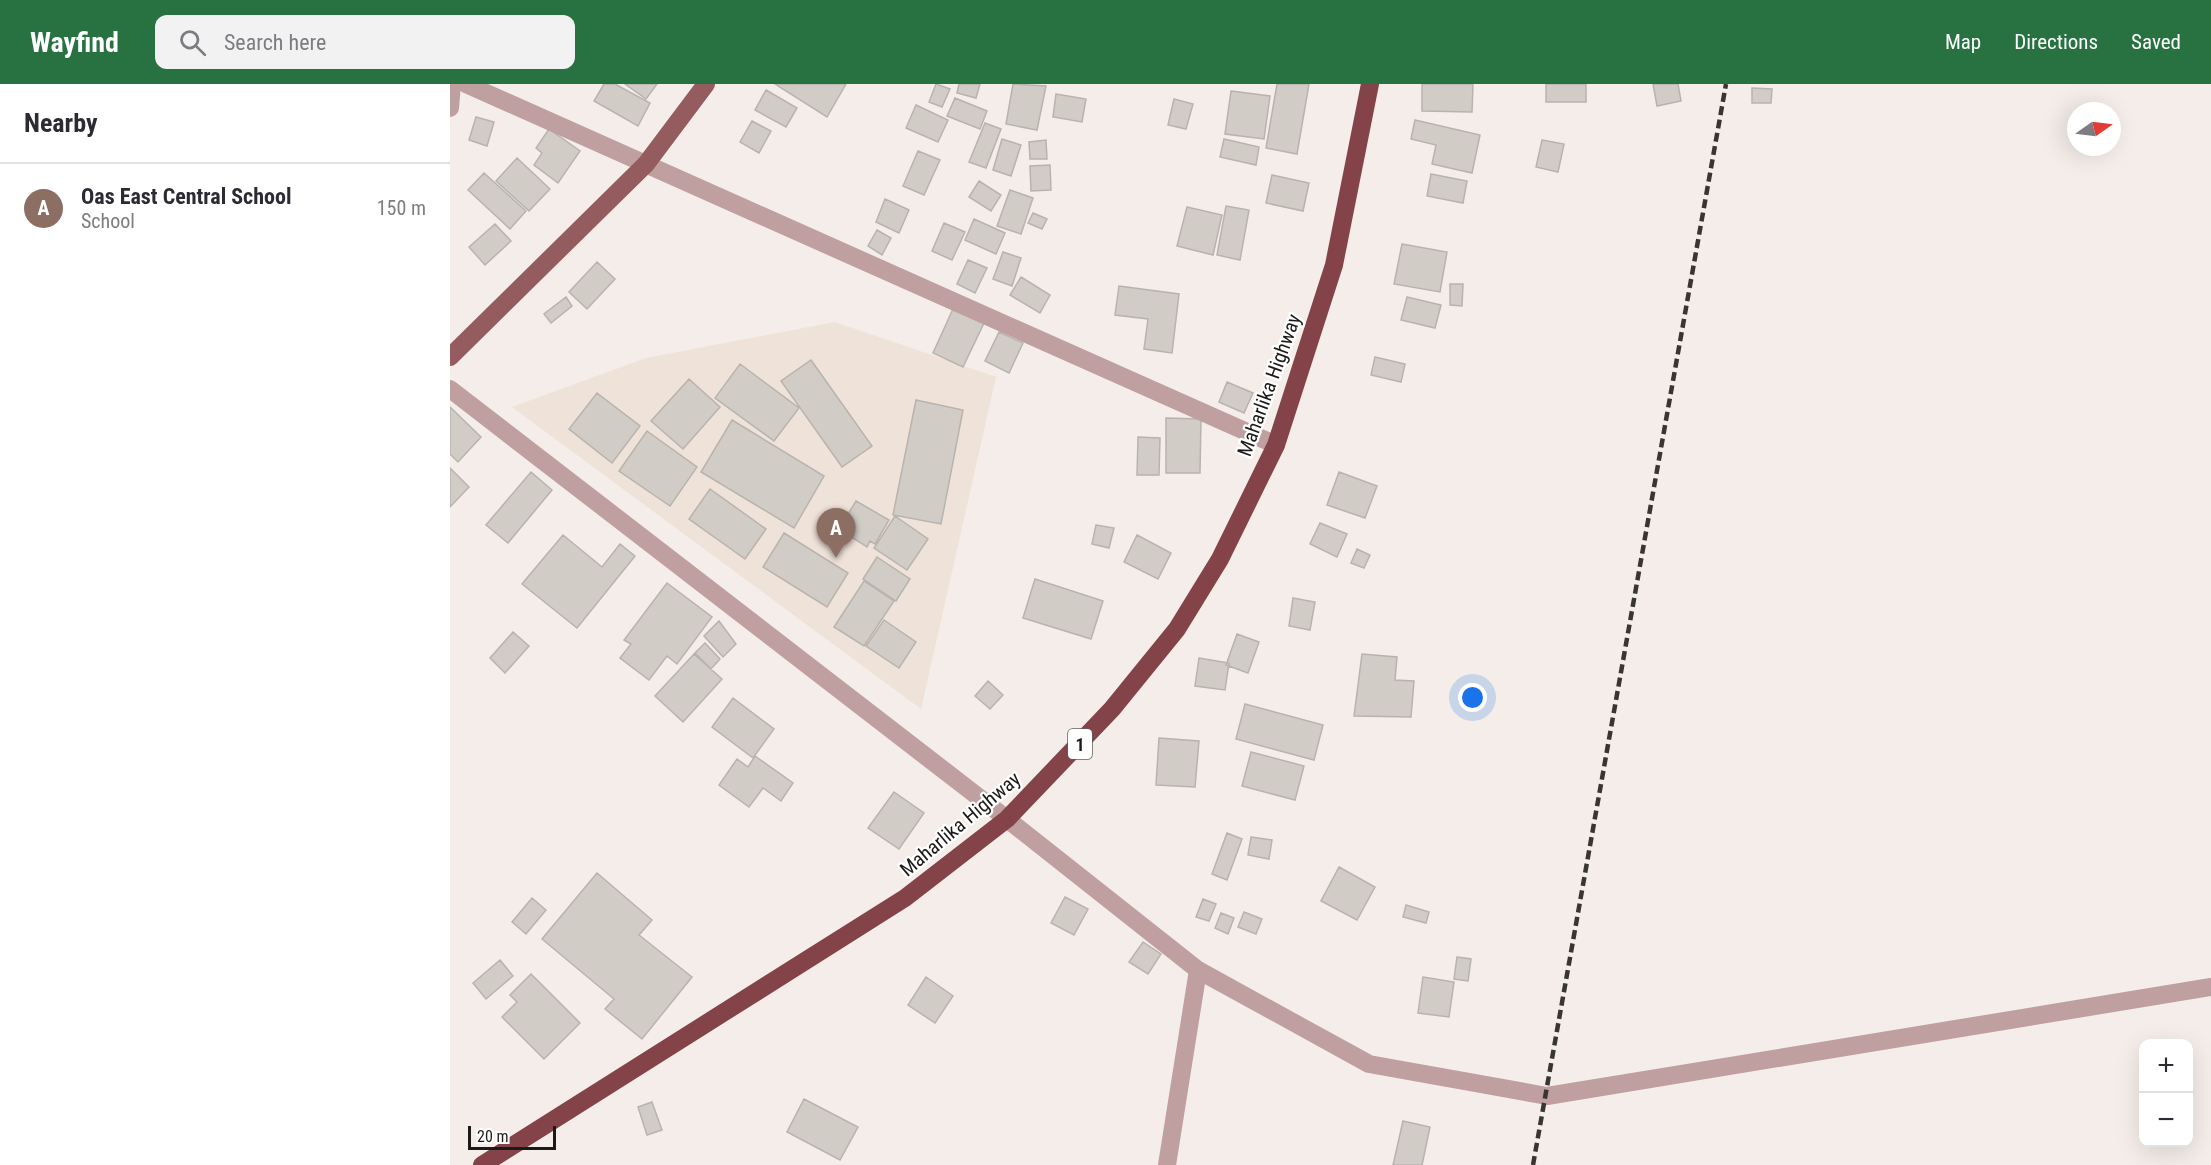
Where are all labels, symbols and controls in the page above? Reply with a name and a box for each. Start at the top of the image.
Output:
search box [155,15,575,69]
text: Wayfind [30,26,119,59]
icon: search [176,26,209,59]
text: Search here [224,30,326,55]
text: Map [1945,30,1981,54]
text: Directions [2014,30,2098,54]
text: Saved [2131,30,2181,54]
north arrow [2067,102,2121,156]
text: Nearby [24,108,98,138]
text: Oas East Central School [81,184,292,209]
text: A [38,196,49,220]
text: 150 m [377,196,426,220]
text: School [81,209,135,233]
street label: Maharlika Highway [1232,311,1306,459]
pin: A [816,508,856,558]
your location [1458,683,1487,712]
road number: 1 [1068,729,1092,759]
street label: Maharlika Highway [895,767,1025,881]
map controls [2139,1039,2193,1147]
button: + [2139,1039,2193,1093]
button: − [2139,1093,2193,1147]
scale bar [468,1123,556,1150]
text: 20 m [477,1127,509,1146]

